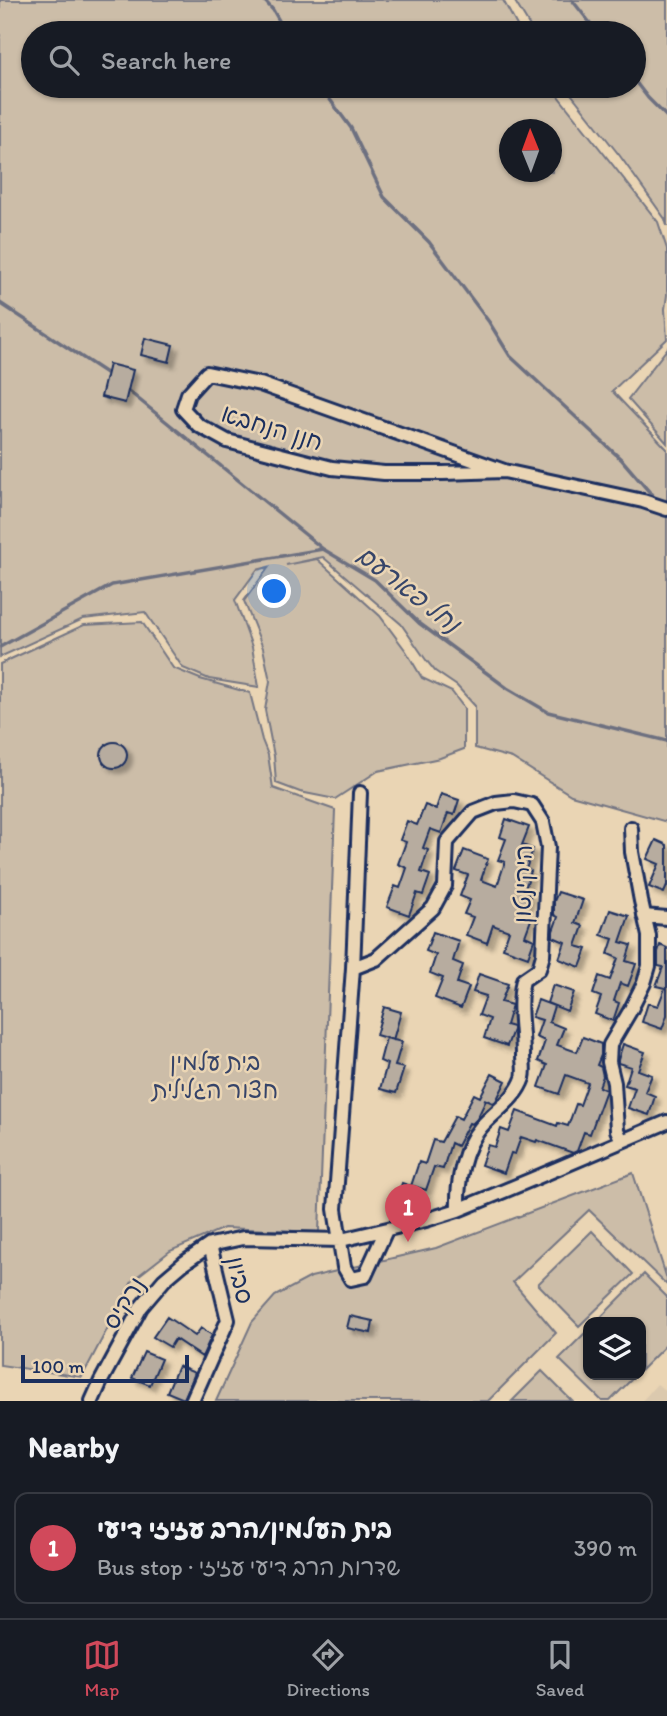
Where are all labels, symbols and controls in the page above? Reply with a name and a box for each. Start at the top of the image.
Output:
search box [21,21,646,98]
icon: search [45,41,83,79]
text: Search here [101,44,231,76]
north arrow [499,119,562,182]
street label: חנן הנחבא [218,398,326,457]
water label: נחל פארעם [351,539,468,640]
your location [257,574,291,608]
street label: היקינטון [507,844,539,924]
park label: בית עלמין חצור הגלילית [150,1047,278,1104]
pin: 1 [385,1184,431,1242]
street label: סביון [221,1253,260,1307]
street label: נרקיס [96,1271,151,1334]
map controls [583,1317,646,1380]
button: layers [583,1317,646,1380]
scale bar [21,1352,189,1384]
text: 100 m [32,1355,84,1378]
text: Nearby [28,1428,119,1465]
text: בית העלמין/הרב עזיזי דיעי [97,1513,392,1545]
text: 1 [48,1534,58,1562]
text: 390 m [574,1534,637,1562]
text: Bus stop · שדרות הרב דיעי עזיזי [97,1553,400,1581]
tab: Map [83,1636,121,1701]
tab: Directions [286,1636,370,1701]
tab: Saved [536,1636,584,1701]

